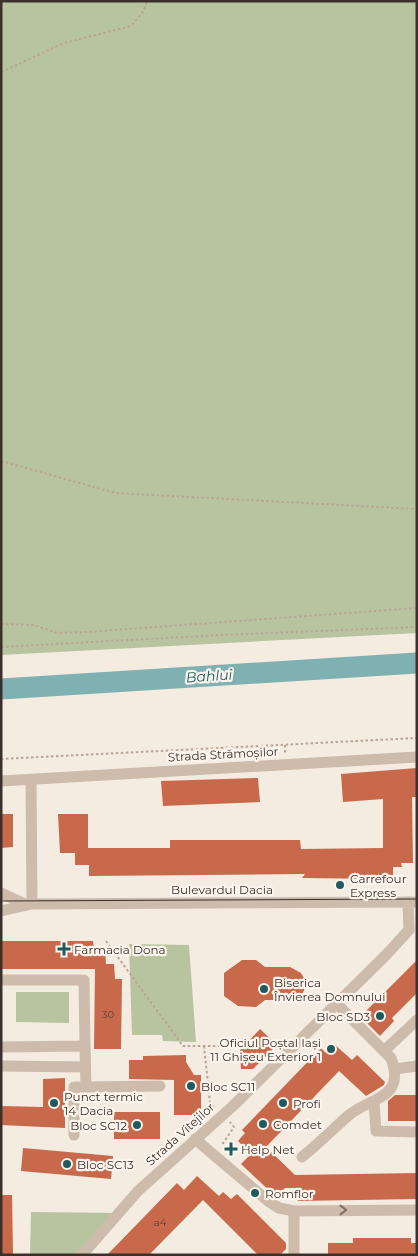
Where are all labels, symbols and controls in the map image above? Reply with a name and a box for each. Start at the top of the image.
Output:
water label: Bahlui [185,665,233,687]
street label: Strada Strămoșilor [167,744,279,764]
place label: Carrefour Express [350,871,407,900]
marker: Carrefour Express [334,879,346,891]
street label: Bulevardul Dacia [171,882,273,897]
place label: Farmacia Dona [74,942,166,957]
marker: Farmacia Dona [58,943,70,955]
place label: Biserica Învierea Domnului [273,975,385,1004]
marker: Biserica Învierea Domnului [258,983,270,995]
house number: 30 [102,1008,115,1021]
place label: Bloc SD3 [316,1009,370,1024]
marker: Bloc SD3 [374,1010,386,1022]
place label: Oficiul Poștal Iași 11 Ghișeu Exterior 1 [210,1035,321,1064]
marker: Oficiul Poștal Iași 11 Ghișeu Exterior 1 [325,1043,337,1055]
place label: Bloc SC11 [201,1079,255,1094]
marker: Bloc SC11 [185,1080,197,1092]
place label: Punct termic 14 Dacia [64,1089,143,1118]
place label: Profi [293,1096,321,1111]
marker: Punct termic 14 Dacia [48,1097,60,1109]
marker: Profi [277,1097,289,1109]
street label: Strada Vitejilor [143,1099,218,1169]
place label: Comdet [273,1117,322,1132]
place label: Bloc SC12 [70,1118,127,1133]
marker: Comdet [257,1118,269,1130]
marker: Bloc SC12 [131,1119,143,1131]
place label: Help Net [241,1142,295,1157]
marker: Help Net [225,1143,237,1155]
place label: Bloc SC13 [77,1157,134,1172]
marker: Bloc SC13 [61,1158,73,1170]
place label: Romflor [265,1186,314,1201]
marker: Romflor [249,1187,261,1199]
one-way arrow [340,1205,347,1215]
house number: a4 [154,1216,167,1229]

